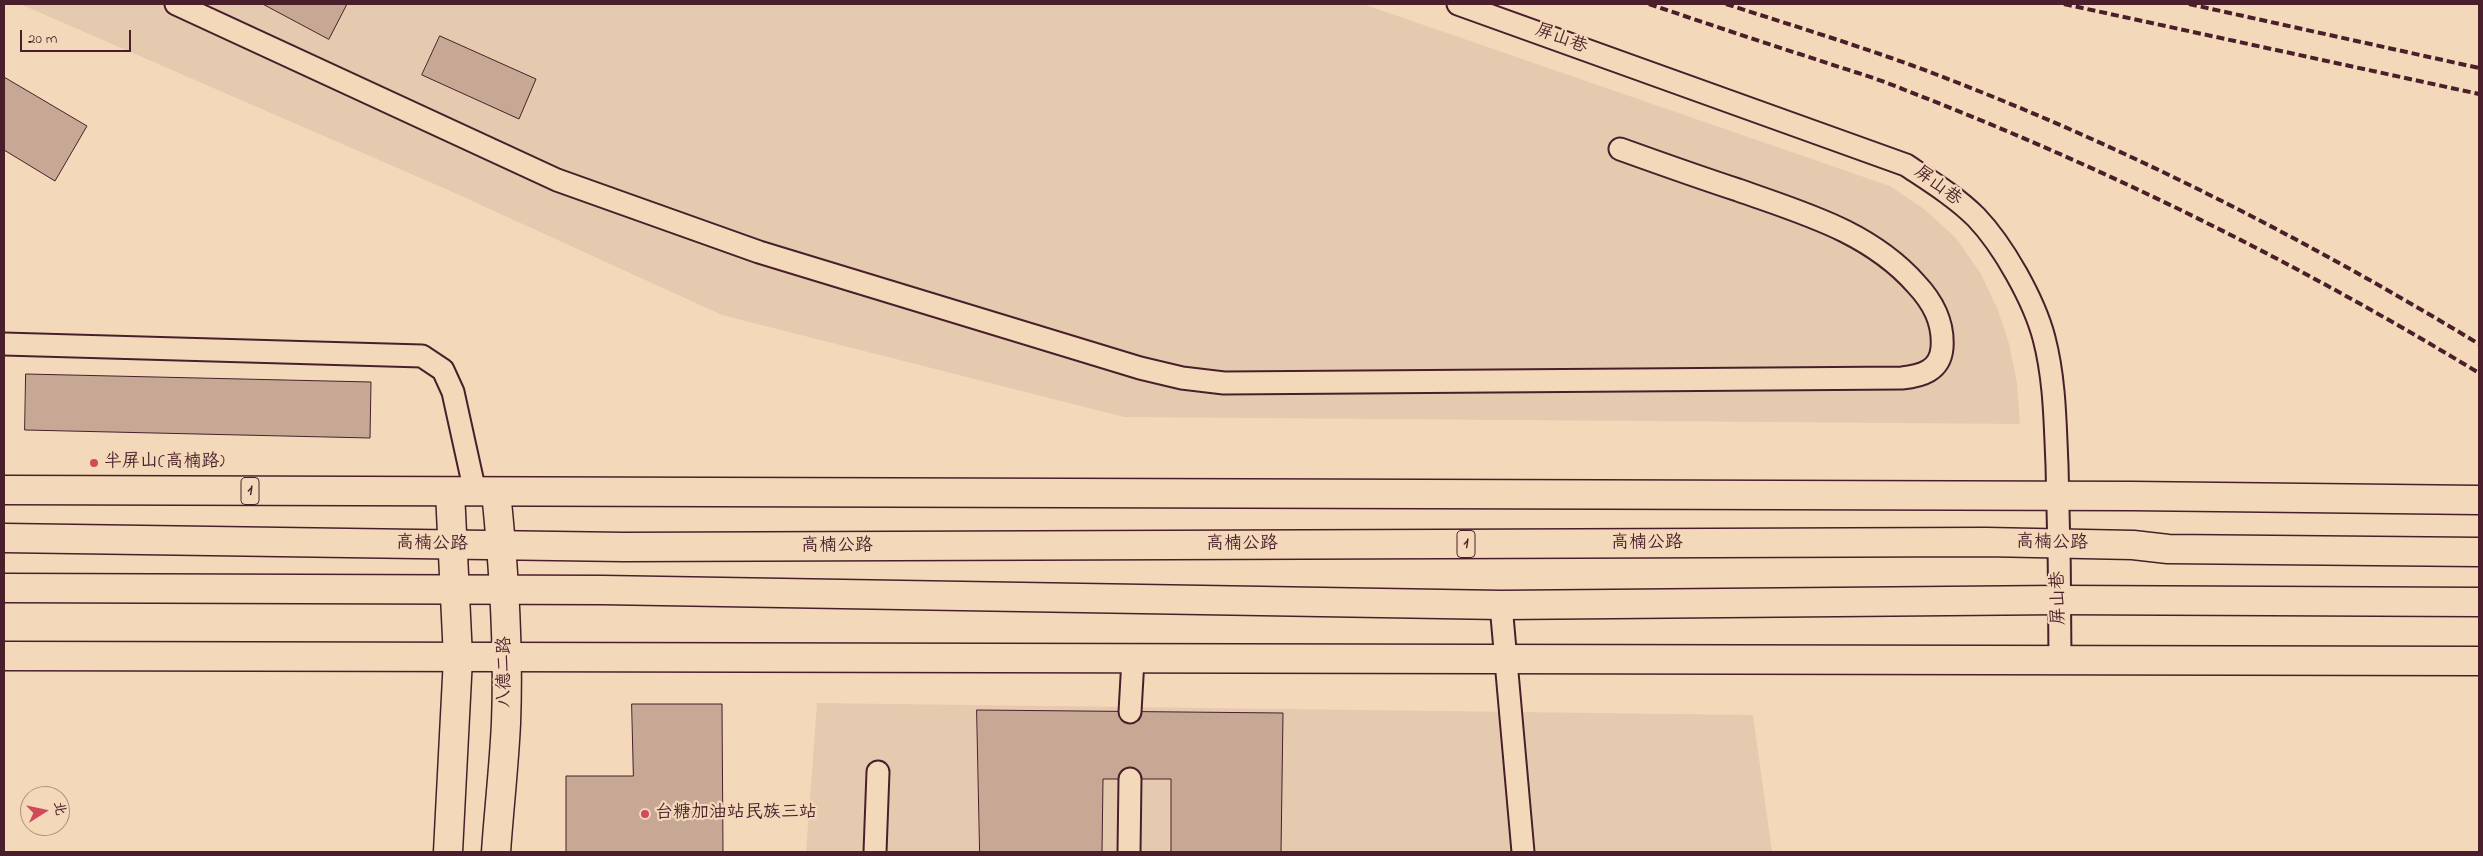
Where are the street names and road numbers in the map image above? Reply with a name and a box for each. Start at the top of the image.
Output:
street label: 屏山巷 [1532,21,1590,59]
street label: 屏山巷 [1909,162,1965,212]
road number: 1 [241,478,259,504]
road number: 1 [1457,530,1475,558]
street label: 高楠公路 [1611,533,1683,555]
street label: 高楠公路 [2016,533,2088,555]
street label: 高楠公路 [396,534,468,556]
street label: 高楠公路 [1206,534,1278,556]
street label: 高楠公路 [801,536,873,558]
street label: 屏山巷 [2049,571,2071,625]
street label: 八德二路 [495,636,517,708]

